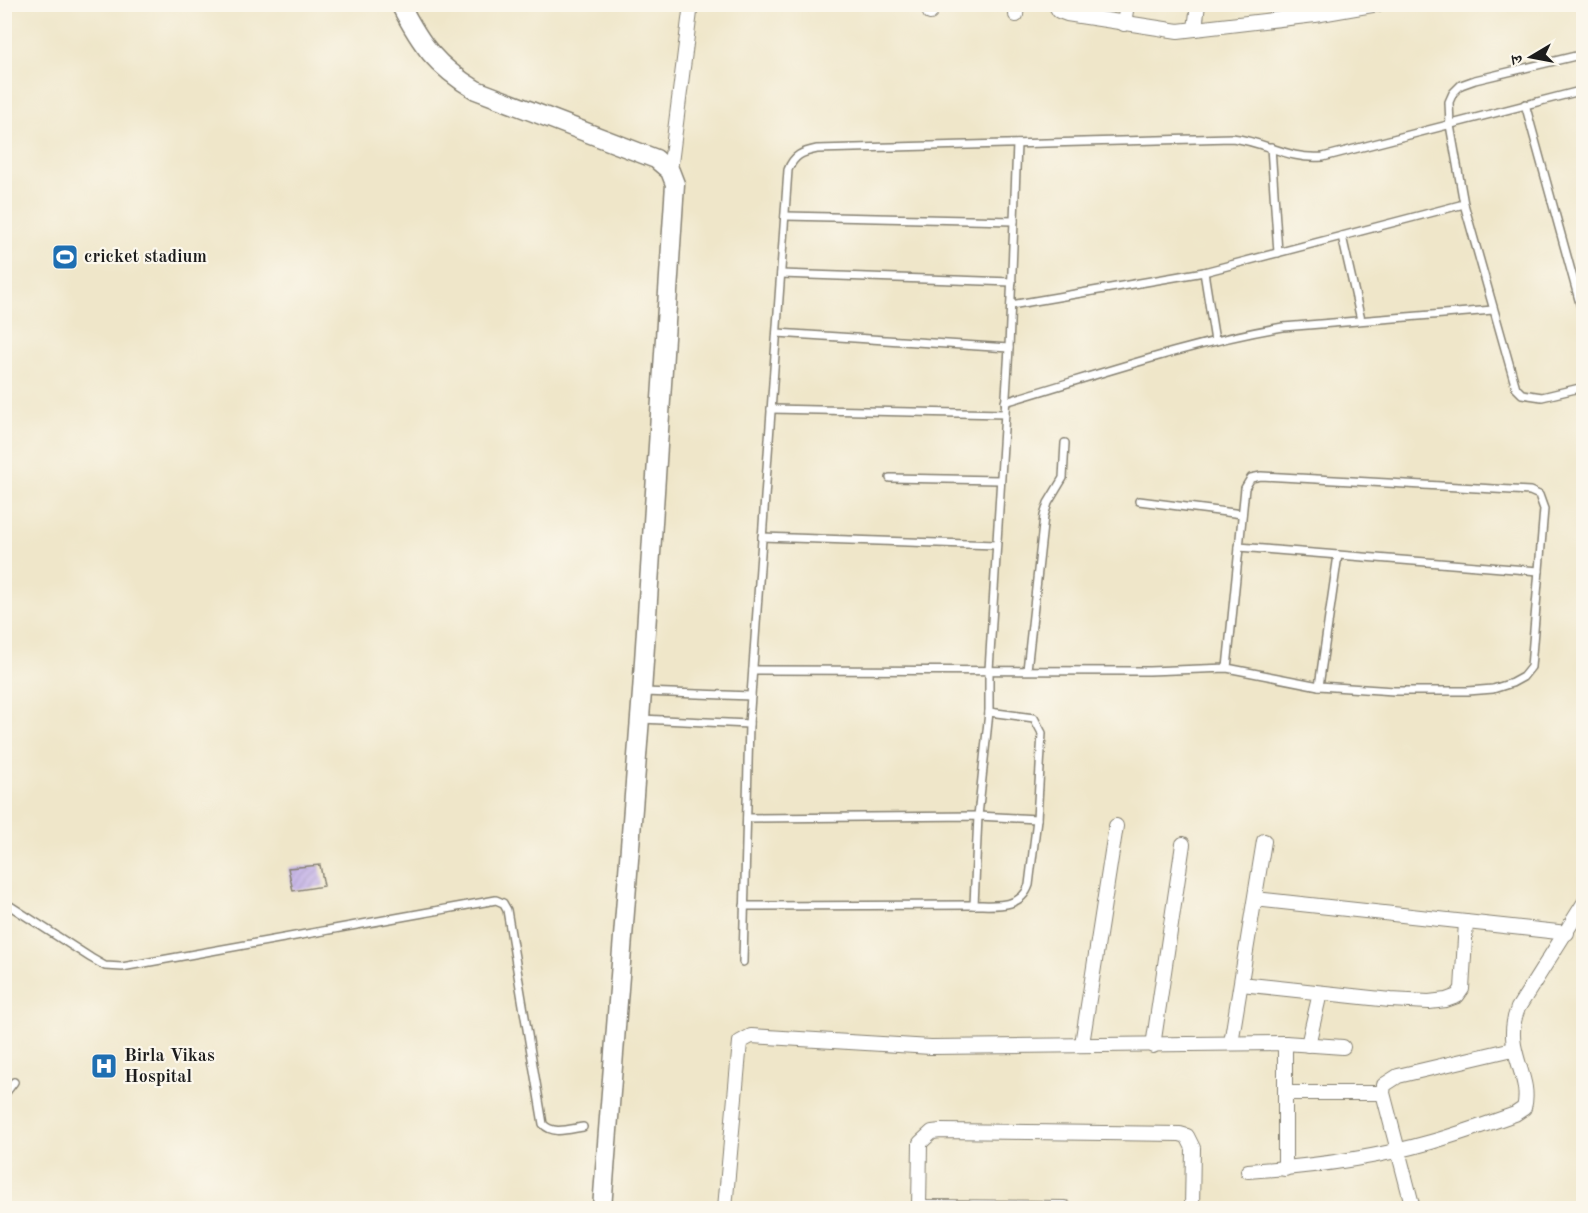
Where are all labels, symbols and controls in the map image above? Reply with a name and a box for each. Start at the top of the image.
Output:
north arrow [1501,27,1561,87]
text: उ [1509,52,1527,66]
sports icon: cricket stadium [50,242,80,272]
place label: cricket stadium [84,248,207,266]
place label: Birla Vikas Hospital [124,1047,215,1086]
hospital icon: Birla Vikas Hospital [89,1051,119,1081]

